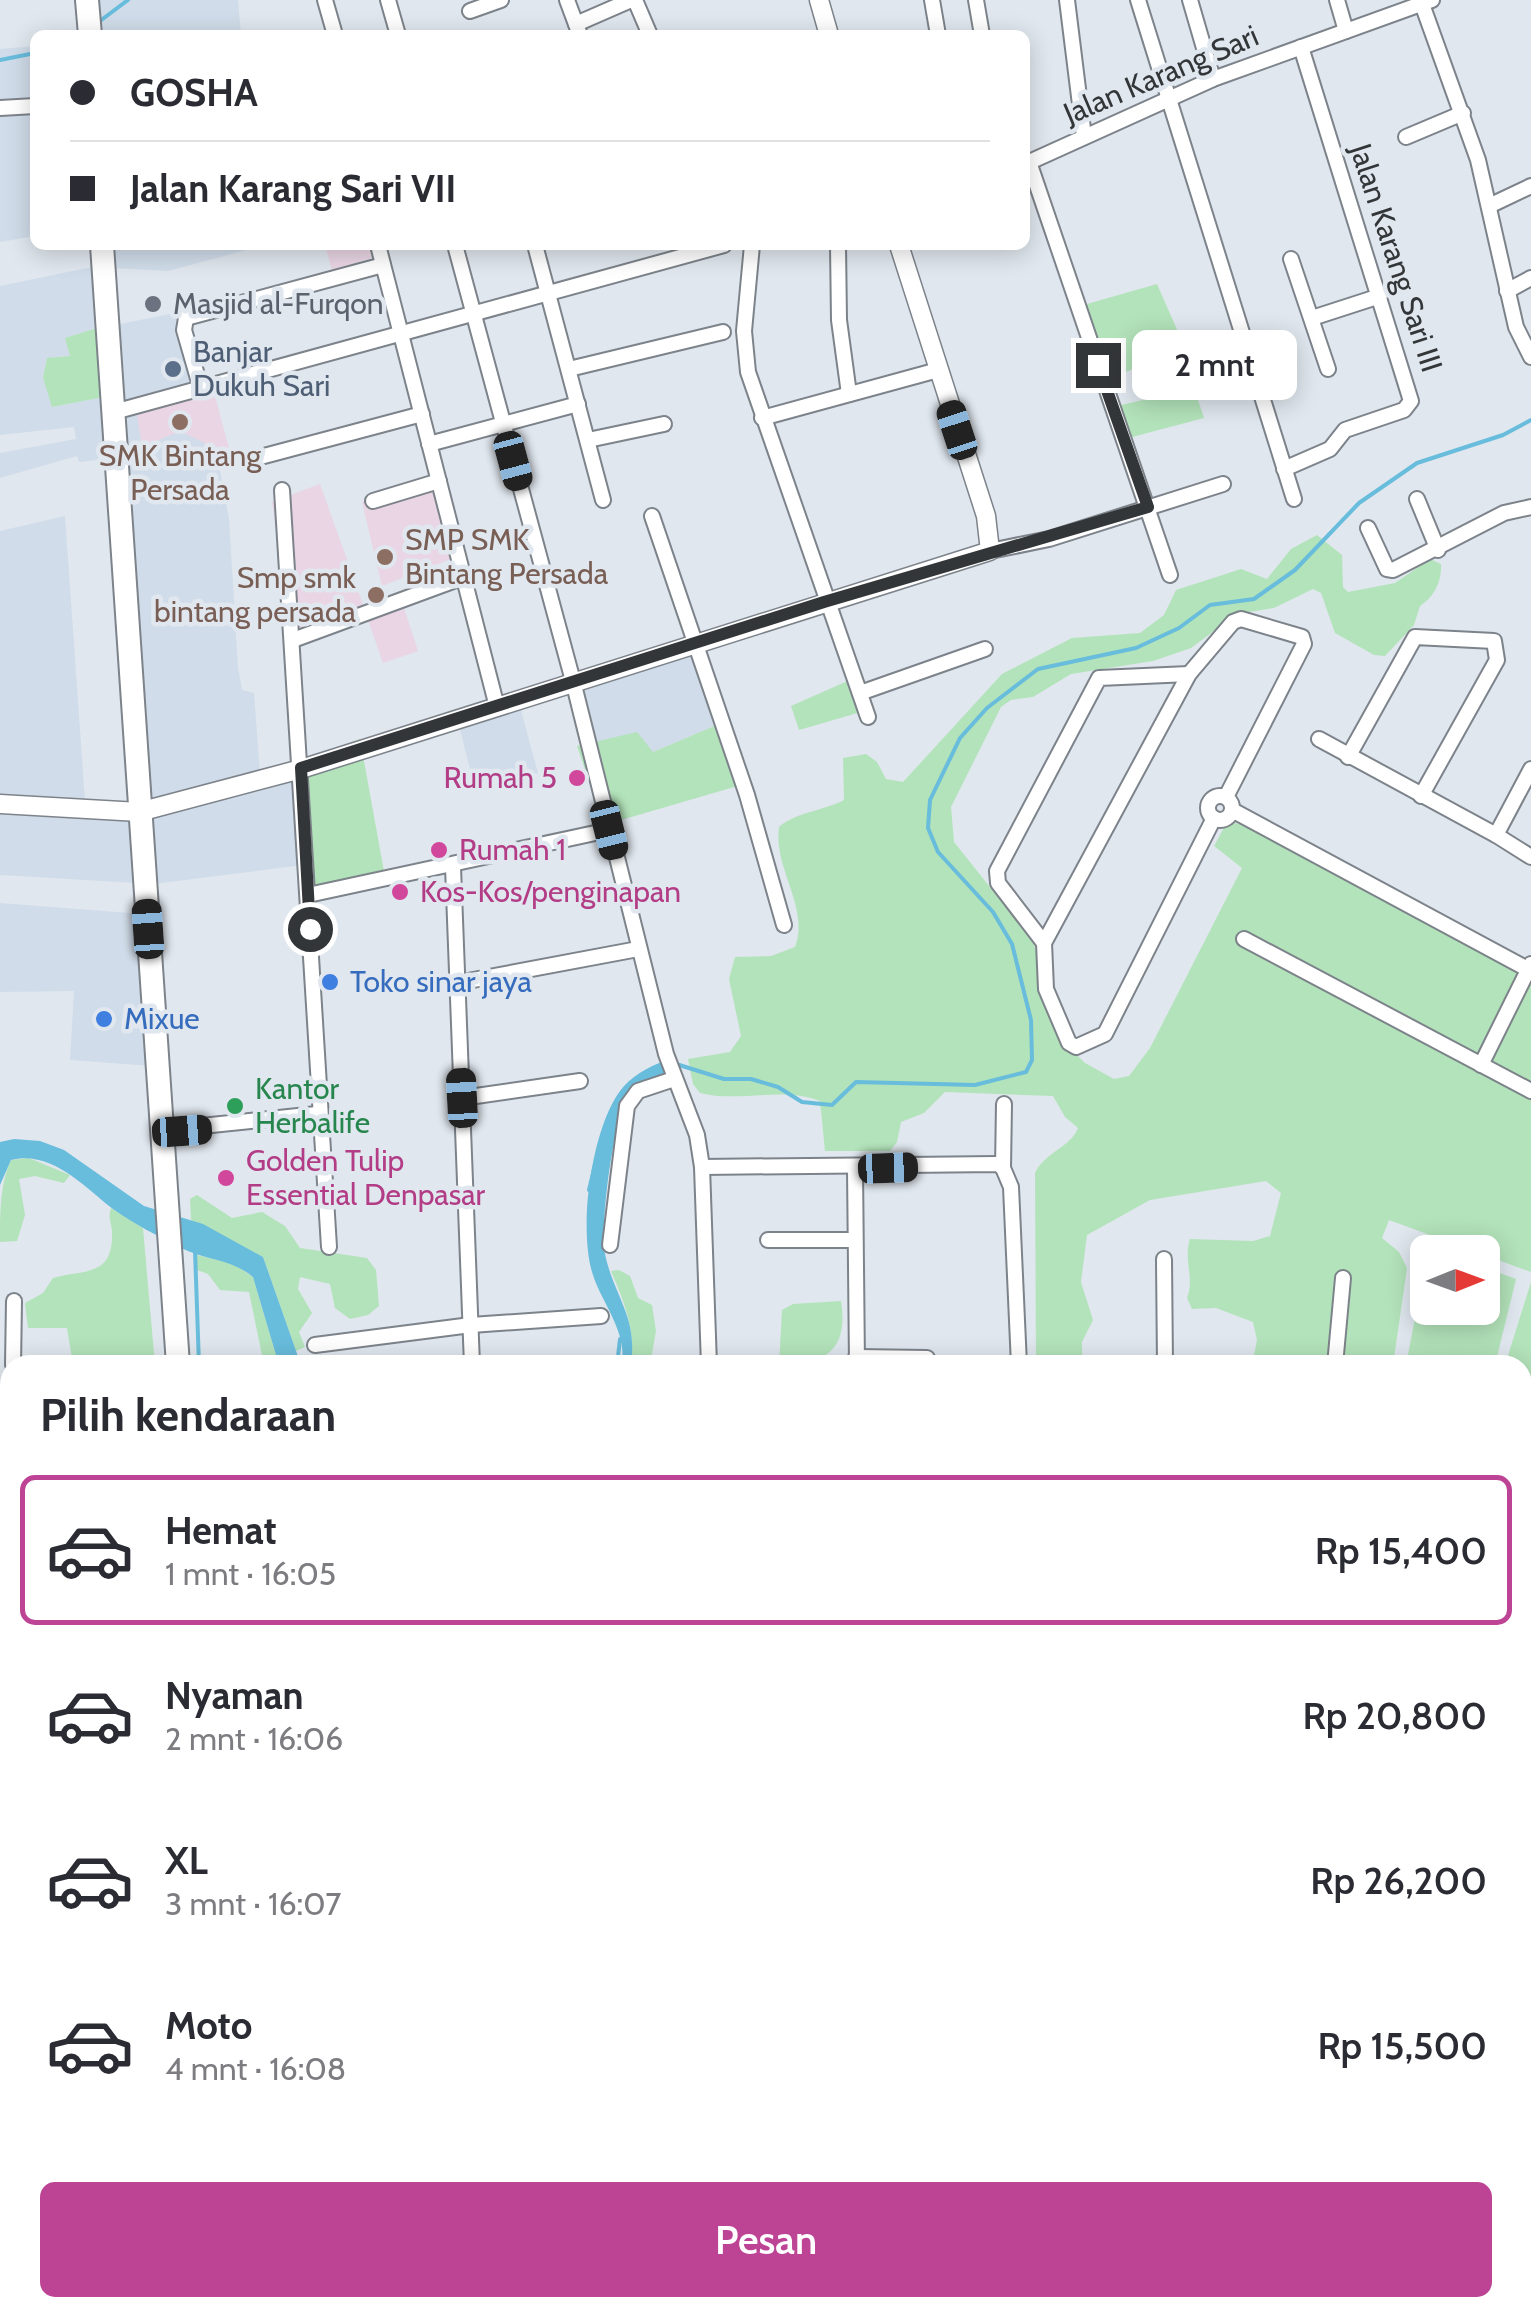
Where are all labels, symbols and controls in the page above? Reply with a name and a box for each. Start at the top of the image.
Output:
street label: Jalan Karang Sari [1057,17,1264,133]
text: GOSHA [130,69,258,116]
street label: Jalan Karang Sari III [1342,138,1451,377]
text: Jalan Karang Sari VII [130,165,456,212]
place label: Masjid al-Furqon [173,285,384,322]
marker: Masjid al-Furqon [142,293,164,315]
callout: 2 mnt [1133,330,1298,400]
place label: Banjar Dukuh Sari [193,333,330,404]
route end [1076,343,1121,388]
text: 2 mnt [1174,345,1255,384]
marker: Banjar Dukuh Sari [162,358,184,380]
car [933,397,981,463]
marker: SMK Bintang Persada [169,411,191,433]
car [491,428,535,494]
place label: SMK Bintang Persada [99,437,262,508]
place label: SMP SMK Bintang Persada [405,521,609,592]
marker: SMP SMK Bintang Persada [374,546,396,568]
place label: Smp smk bintang persada [154,559,357,630]
marker: Smp smk bintang persada [365,584,387,606]
place label: Rumah 5 [444,759,557,796]
marker: Rumah 5 [566,767,588,789]
car [587,797,631,863]
place label: Rumah 1 [459,831,566,868]
marker: Rumah 1 [428,839,450,861]
place label: Kos-Kos/penginapan [420,873,681,910]
marker: Kos-Kos/penginapan [389,881,411,903]
car [131,898,165,960]
route start [288,907,333,952]
place label: Toko sinar jaya [350,963,532,1000]
marker: Toko sinar jaya [319,971,341,993]
place label: Mixue [124,1000,200,1037]
marker: Mixue [93,1008,115,1030]
car [445,1067,479,1129]
place label: Kantor Herbalife [255,1070,370,1141]
marker: Kantor Herbalife [224,1095,246,1117]
car [151,1114,213,1148]
place label: Golden Tulip Essential Denpasar [246,1142,486,1213]
car [857,1152,919,1184]
marker: Golden Tulip Essential Denpasar [215,1167,237,1189]
north arrow [1410,1235,1500,1325]
map controls [1410,1235,1500,1325]
text: Pilih kendaraan [40,1388,336,1442]
icon: car [45,1505,135,1595]
text: Hemat [165,1507,277,1554]
text: Rp 15,400 [1315,1527,1487,1574]
text: 1 mnt · 16:05 [165,1554,336,1593]
icon: car [45,1670,135,1760]
text: Nyaman [165,1672,304,1719]
text: Rp 20,800 [1303,1692,1487,1739]
text: 2 mnt · 16:06 [165,1719,343,1758]
icon: car [45,1835,135,1925]
text: XL [165,1837,208,1884]
text: Rp 26,200 [1310,1857,1487,1904]
text: 3 mnt · 16:07 [165,1884,341,1923]
icon: car [45,2000,135,2090]
text: Moto [165,2002,252,2049]
text: Rp 15,500 [1317,2022,1487,2069]
text: 4 mnt · 16:08 [165,2049,346,2088]
button: Pesan [40,2182,1492,2297]

